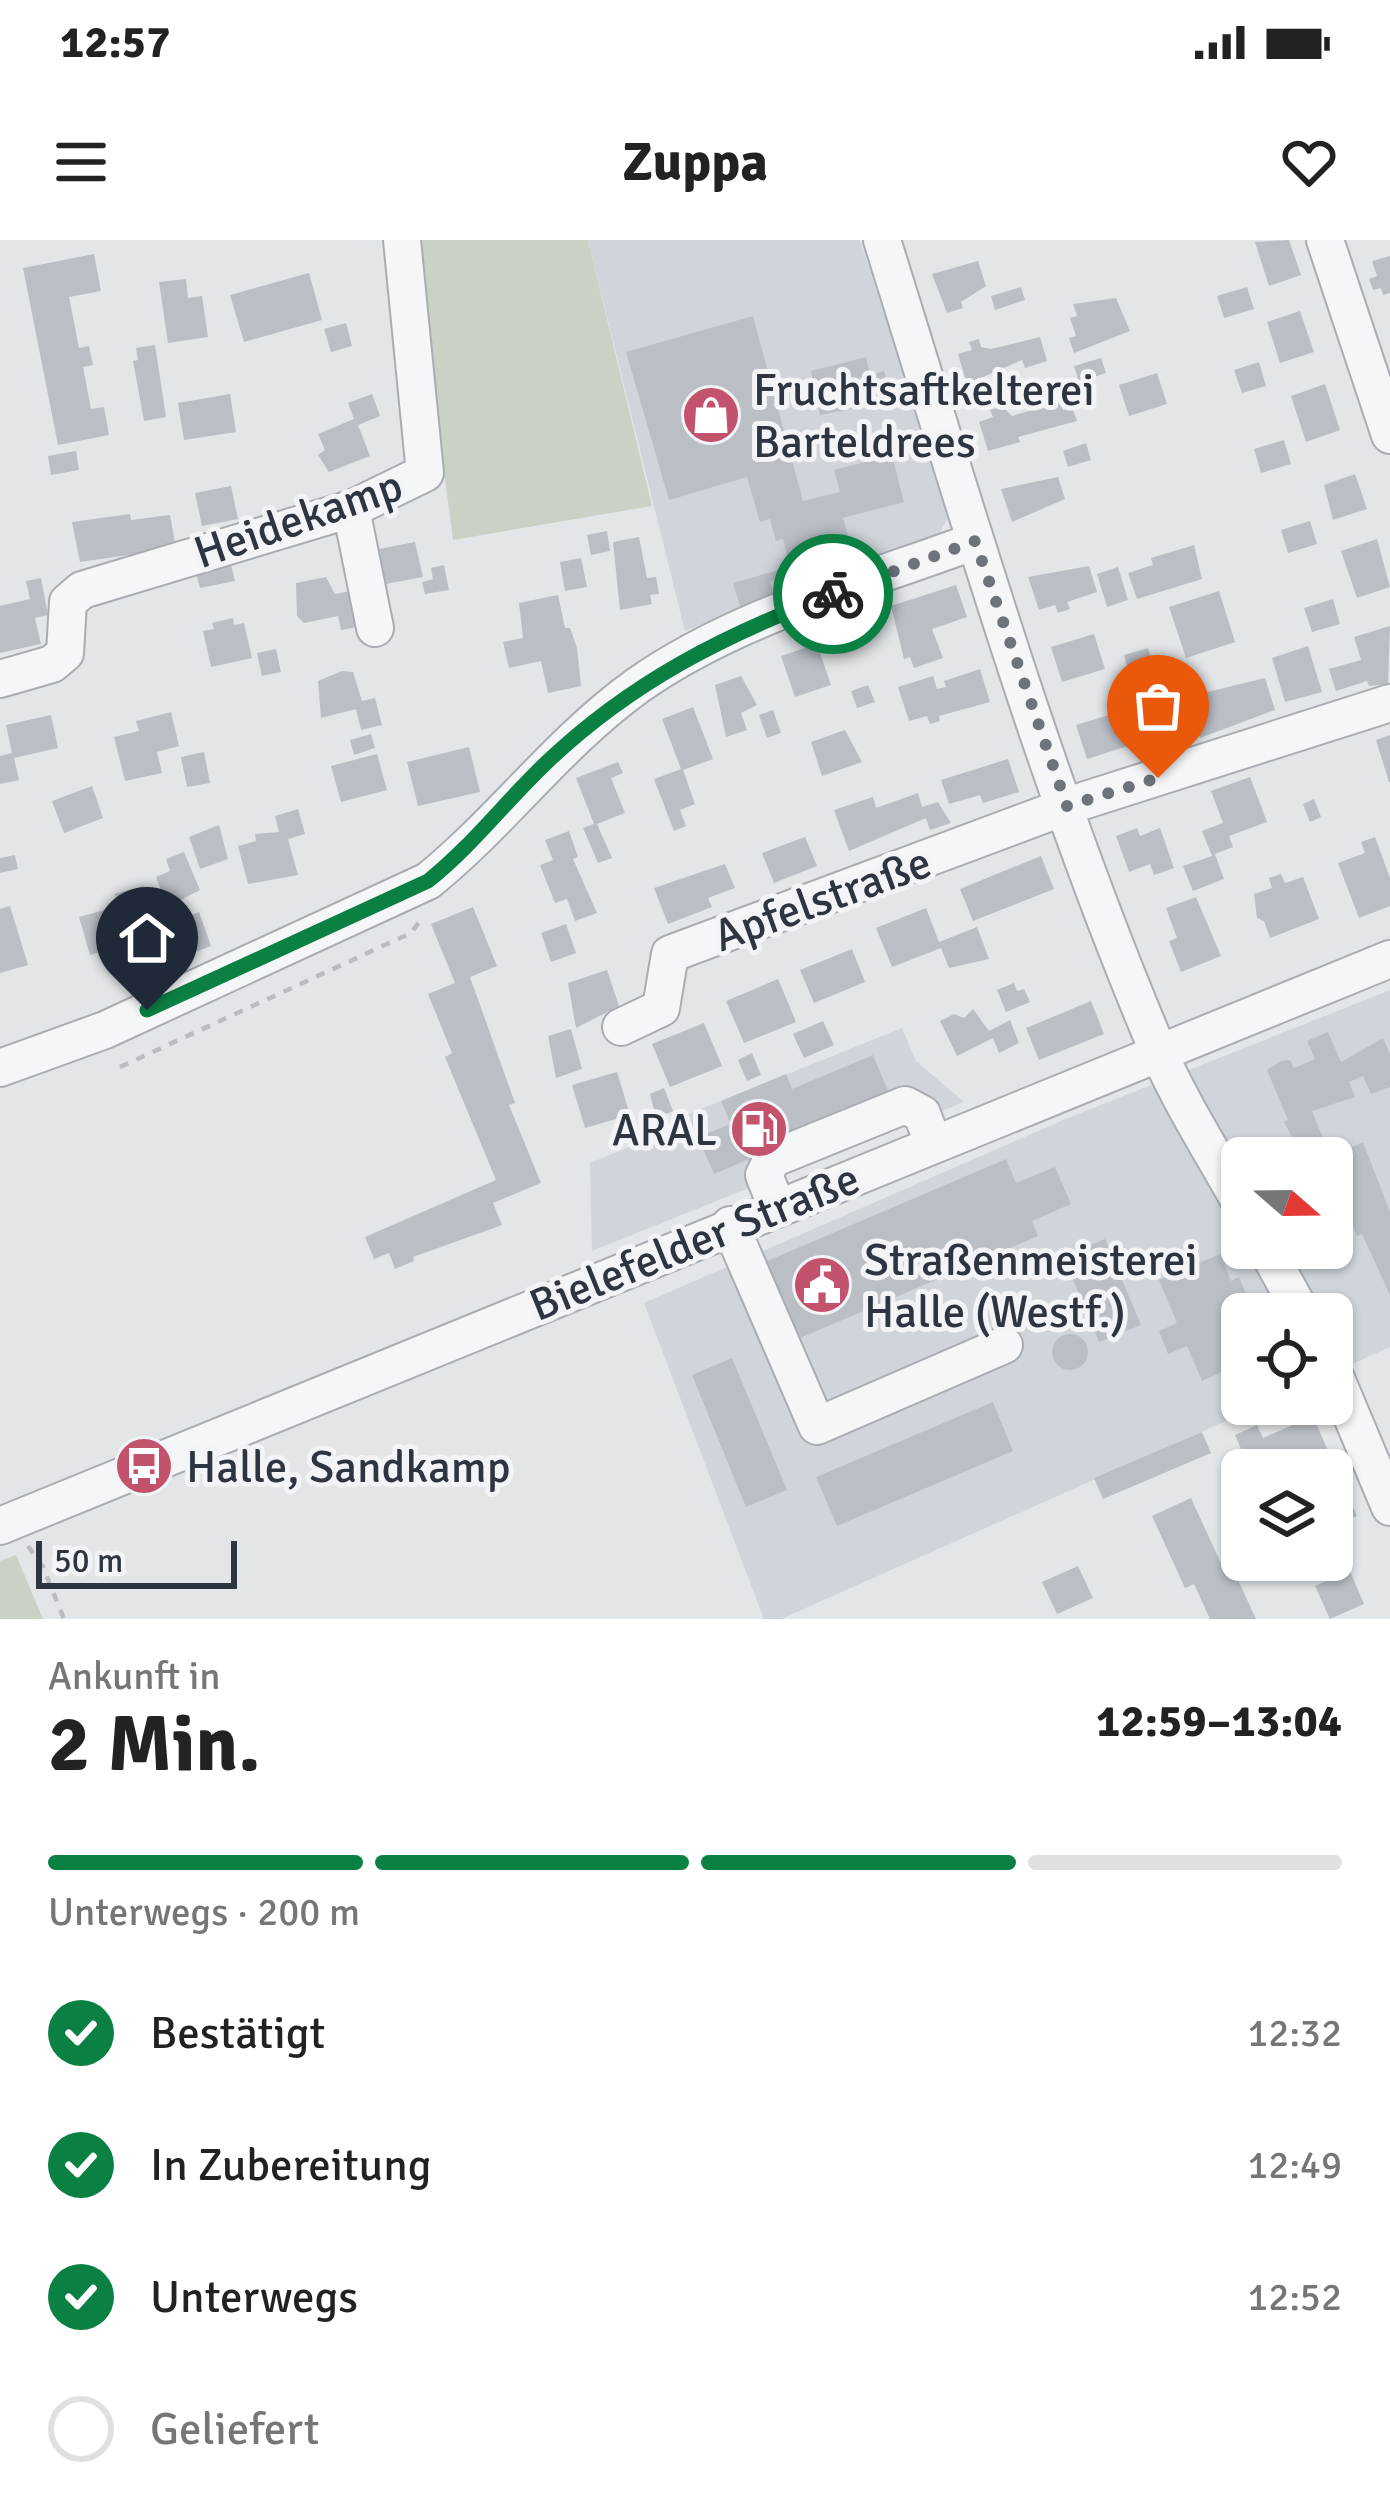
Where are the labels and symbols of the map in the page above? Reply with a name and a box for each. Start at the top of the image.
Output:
place label: Fruchtsaftkelterei Barteldrees [753,363,1095,470]
shop icon: Fruchtsaftkelterei Barteldrees [680,384,742,446]
street label: Heidekamp [187,458,410,581]
courier [773,534,893,654]
pin [1107,655,1209,778]
street label: Apfelstraße [706,835,939,964]
pin [96,887,198,1010]
fuel station icon: ARAL [728,1098,790,1160]
place label: ARAL [612,1103,717,1158]
north arrow [1221,1137,1353,1269]
street label: Bielefelder Straße [522,1151,867,1334]
place label: Straßenmeisterei Halle (Westf.) [864,1233,1198,1340]
public building icon: Straßenmeisterei Halle (Westf.) [791,1254,853,1316]
bus stop icon: Halle, Sandkamp [113,1435,175,1497]
place label: Halle, Sandkamp [186,1440,511,1495]
scale bar [36,1535,237,1588]

